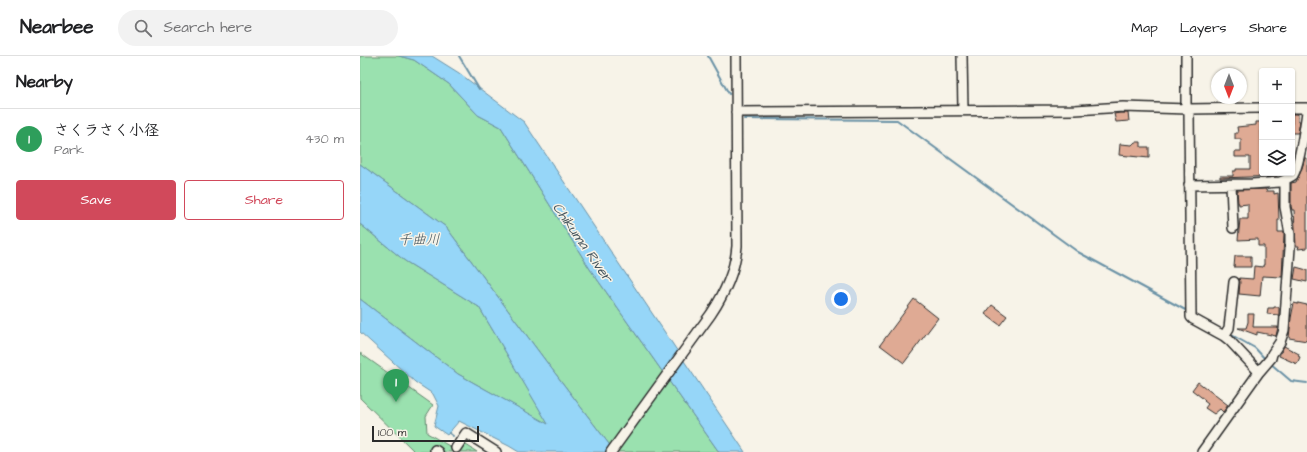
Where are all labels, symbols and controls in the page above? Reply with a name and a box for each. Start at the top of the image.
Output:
search box [118,10,398,46]
text: Nearbee [20,14,94,41]
icon: search [132,17,154,39]
text: Search here [164,17,252,38]
text: Map [1131,18,1158,38]
text: Layers [1180,18,1227,38]
text: Share [1249,18,1287,38]
north arrow [1211,68,1247,104]
map controls [1259,68,1295,176]
button: + [1259,68,1295,104]
text: Nearby [16,70,73,94]
button: − [1259,104,1295,140]
text: さくラさく小径 [54,120,159,141]
text: 1 [28,130,30,148]
text: 430 m [305,130,344,148]
button: layers [1259,140,1295,176]
text: Park [54,141,84,159]
button: Save [16,180,176,220]
button: Share [184,180,344,220]
water label: Chikuma River [547,199,618,287]
water label: 千曲川 [398,230,440,250]
your location [831,289,851,309]
pin: 1 [383,369,409,402]
scale bar [372,424,479,443]
text: 100 m [378,425,406,440]

